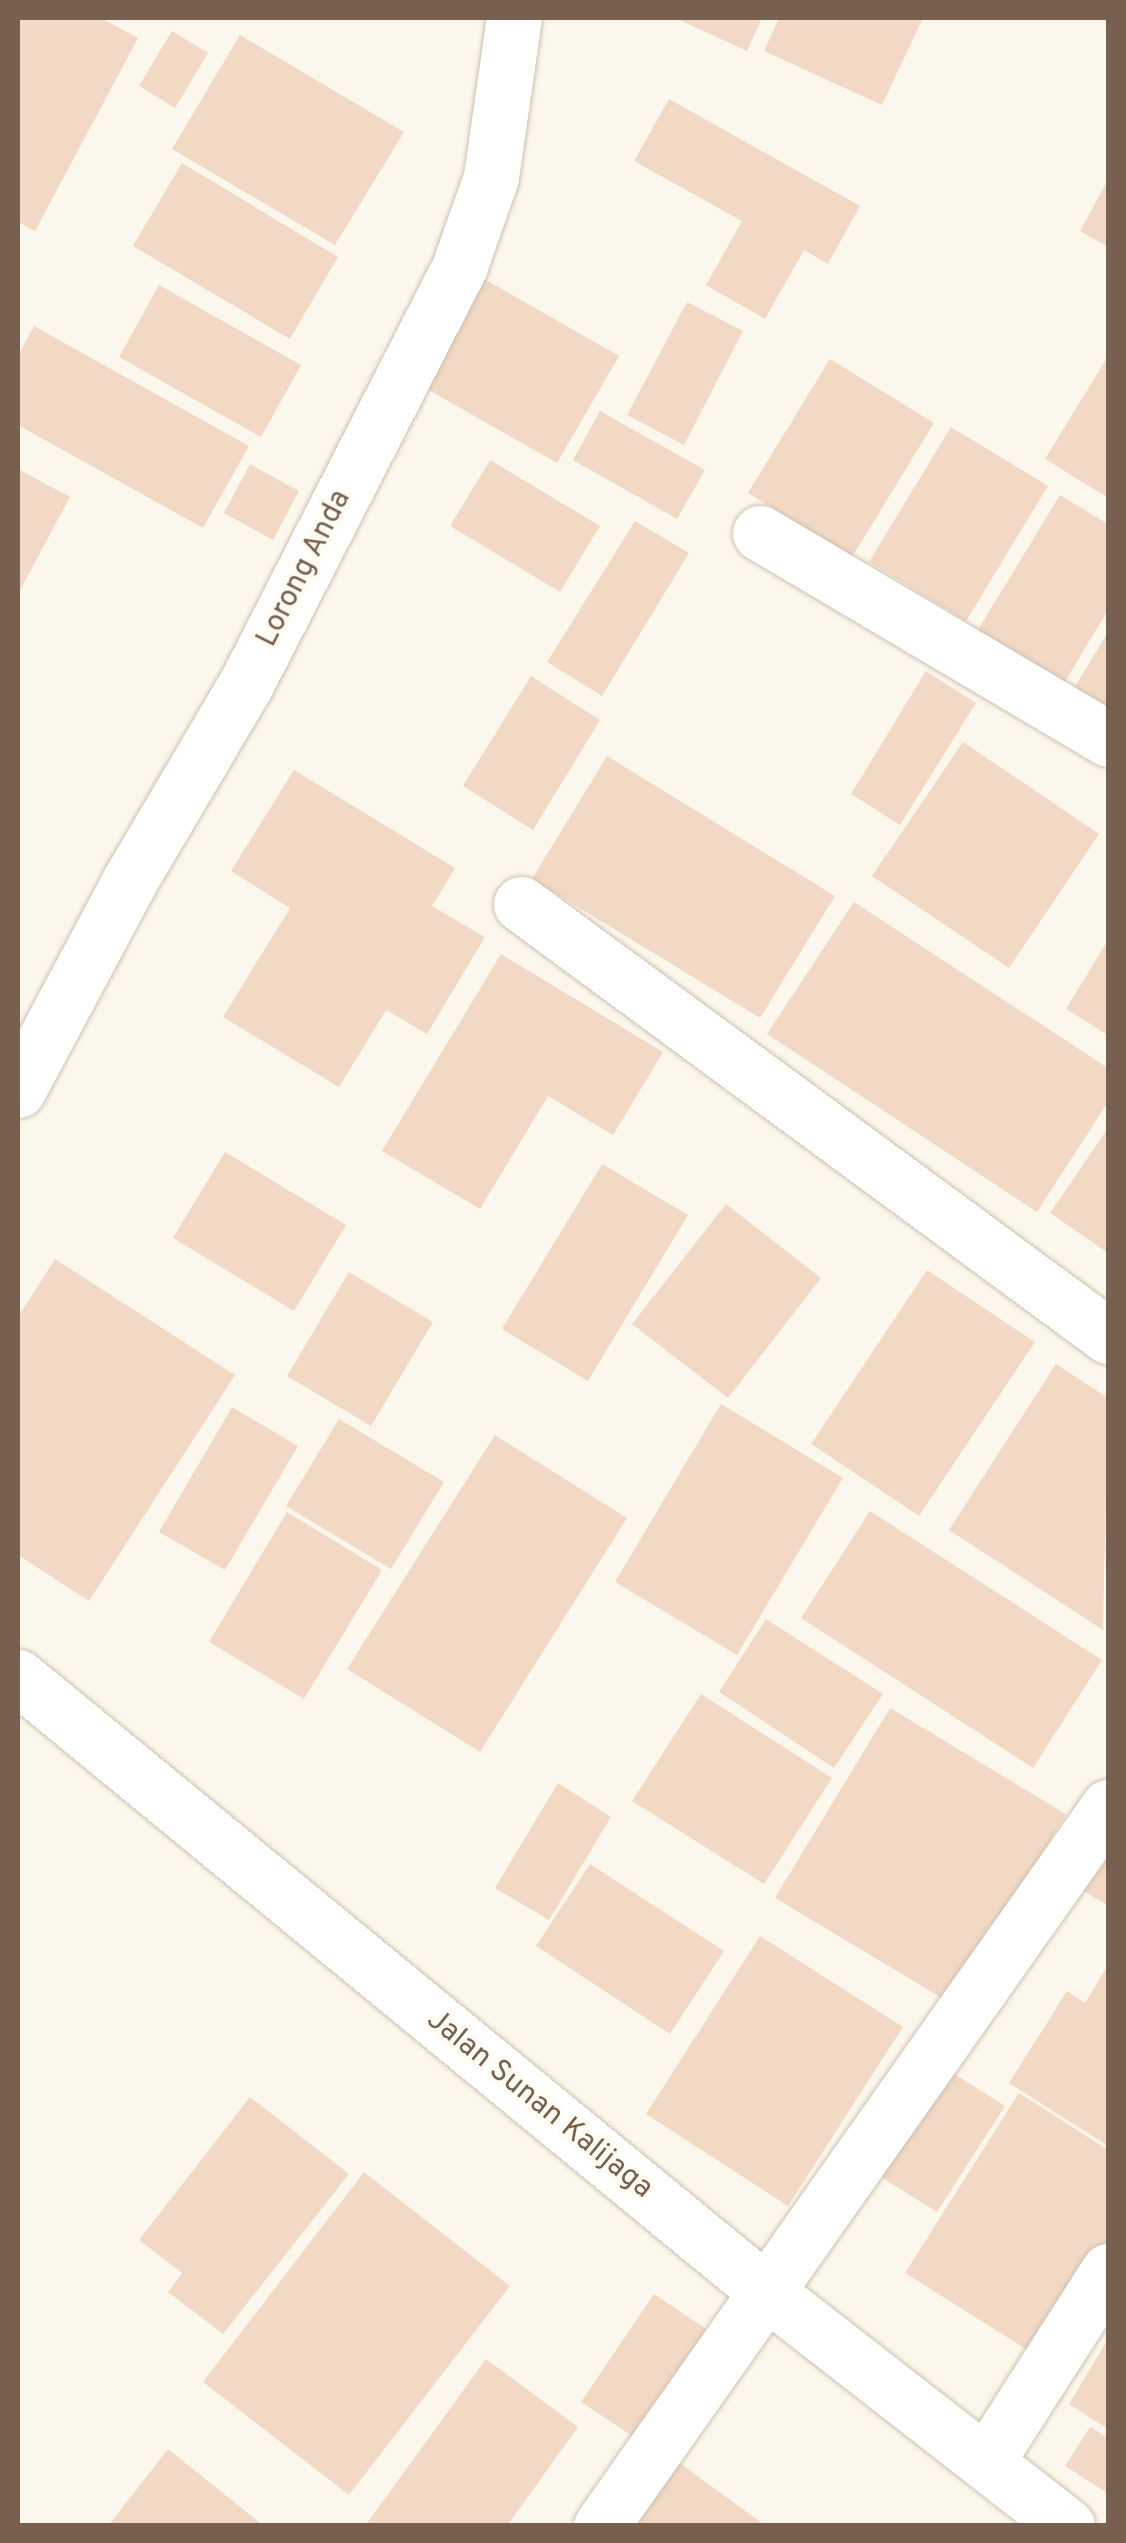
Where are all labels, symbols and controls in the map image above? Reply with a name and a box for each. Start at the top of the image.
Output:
street label: Lorong Anda [250,484,360,654]
street label: Jalan Sunan Kalijaga [419,2003,659,2207]

